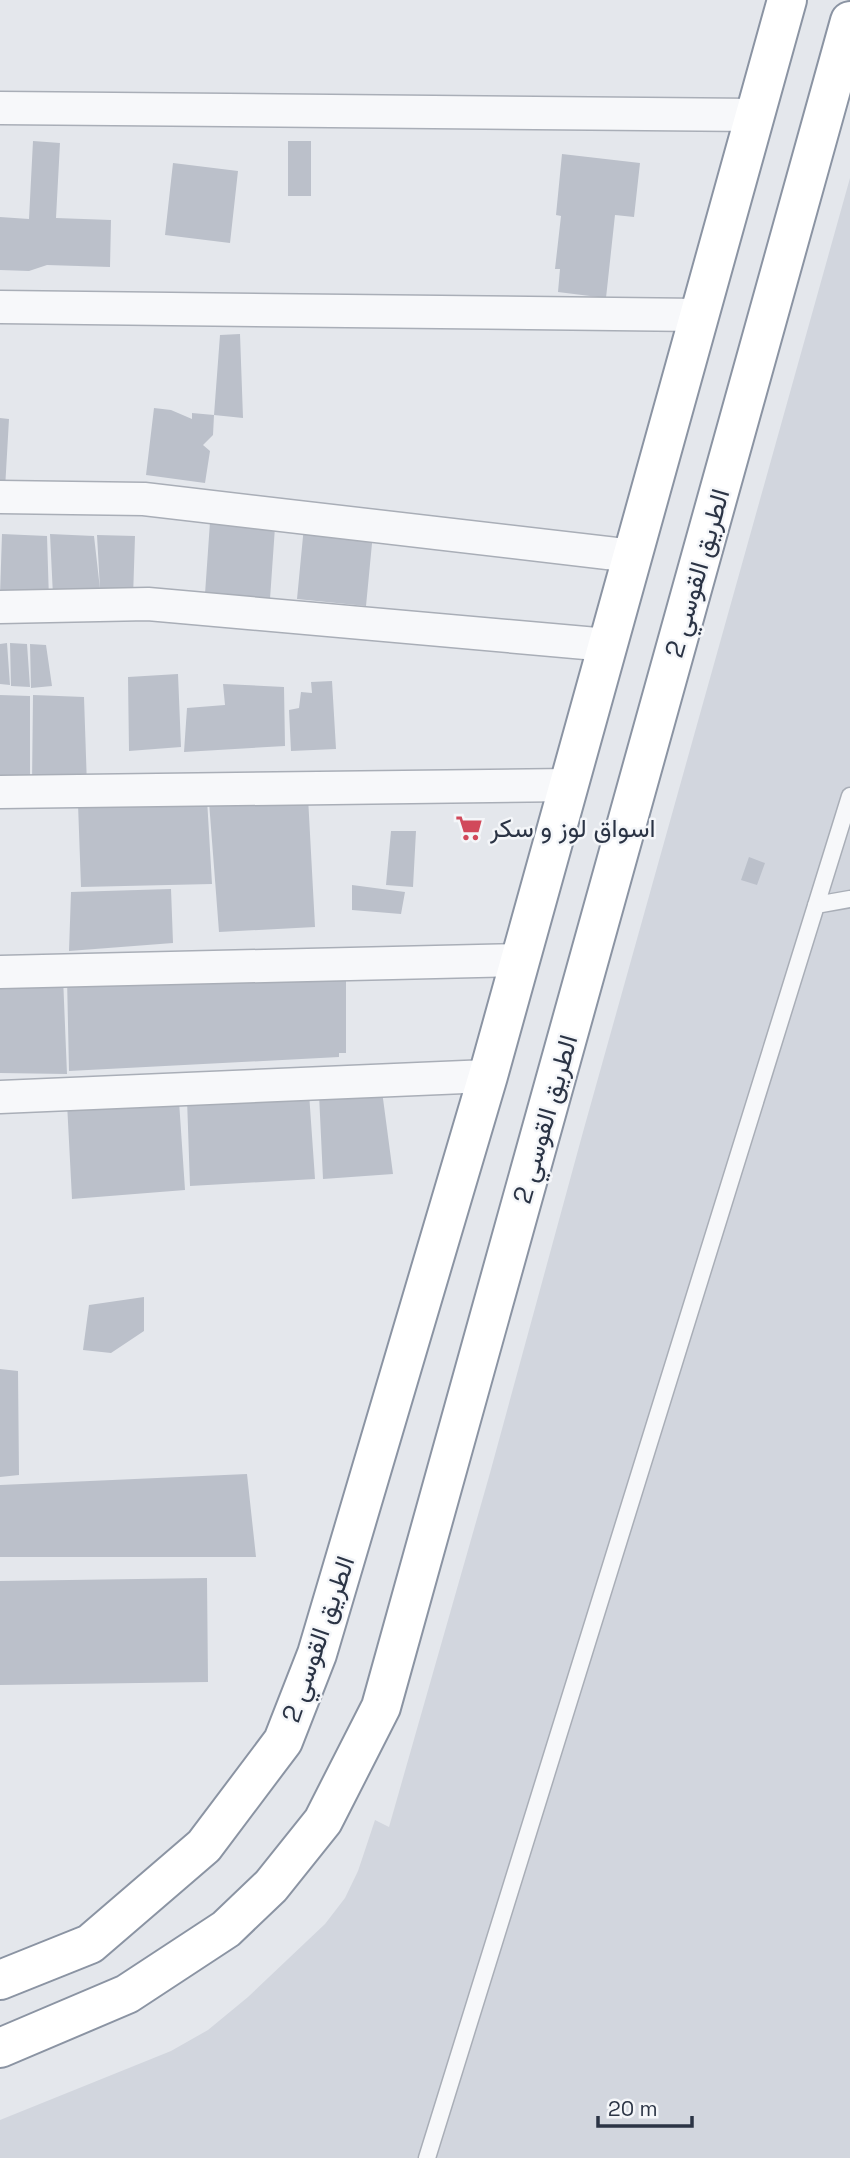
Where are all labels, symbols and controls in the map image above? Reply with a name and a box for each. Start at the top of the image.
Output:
street label: الطريق القوسي 2 [657,485,741,662]
place label: اسواق لوز و سكر [489,811,656,845]
supermarket icon: اسواق لوز و سكر [454,813,484,843]
street label: الطريق القوسي 2 [505,1031,589,1208]
street label: الطريق القوسي 2 [274,1551,366,1728]
scale bar [598,2084,692,2128]
text: 20 m [608,2095,658,2122]

